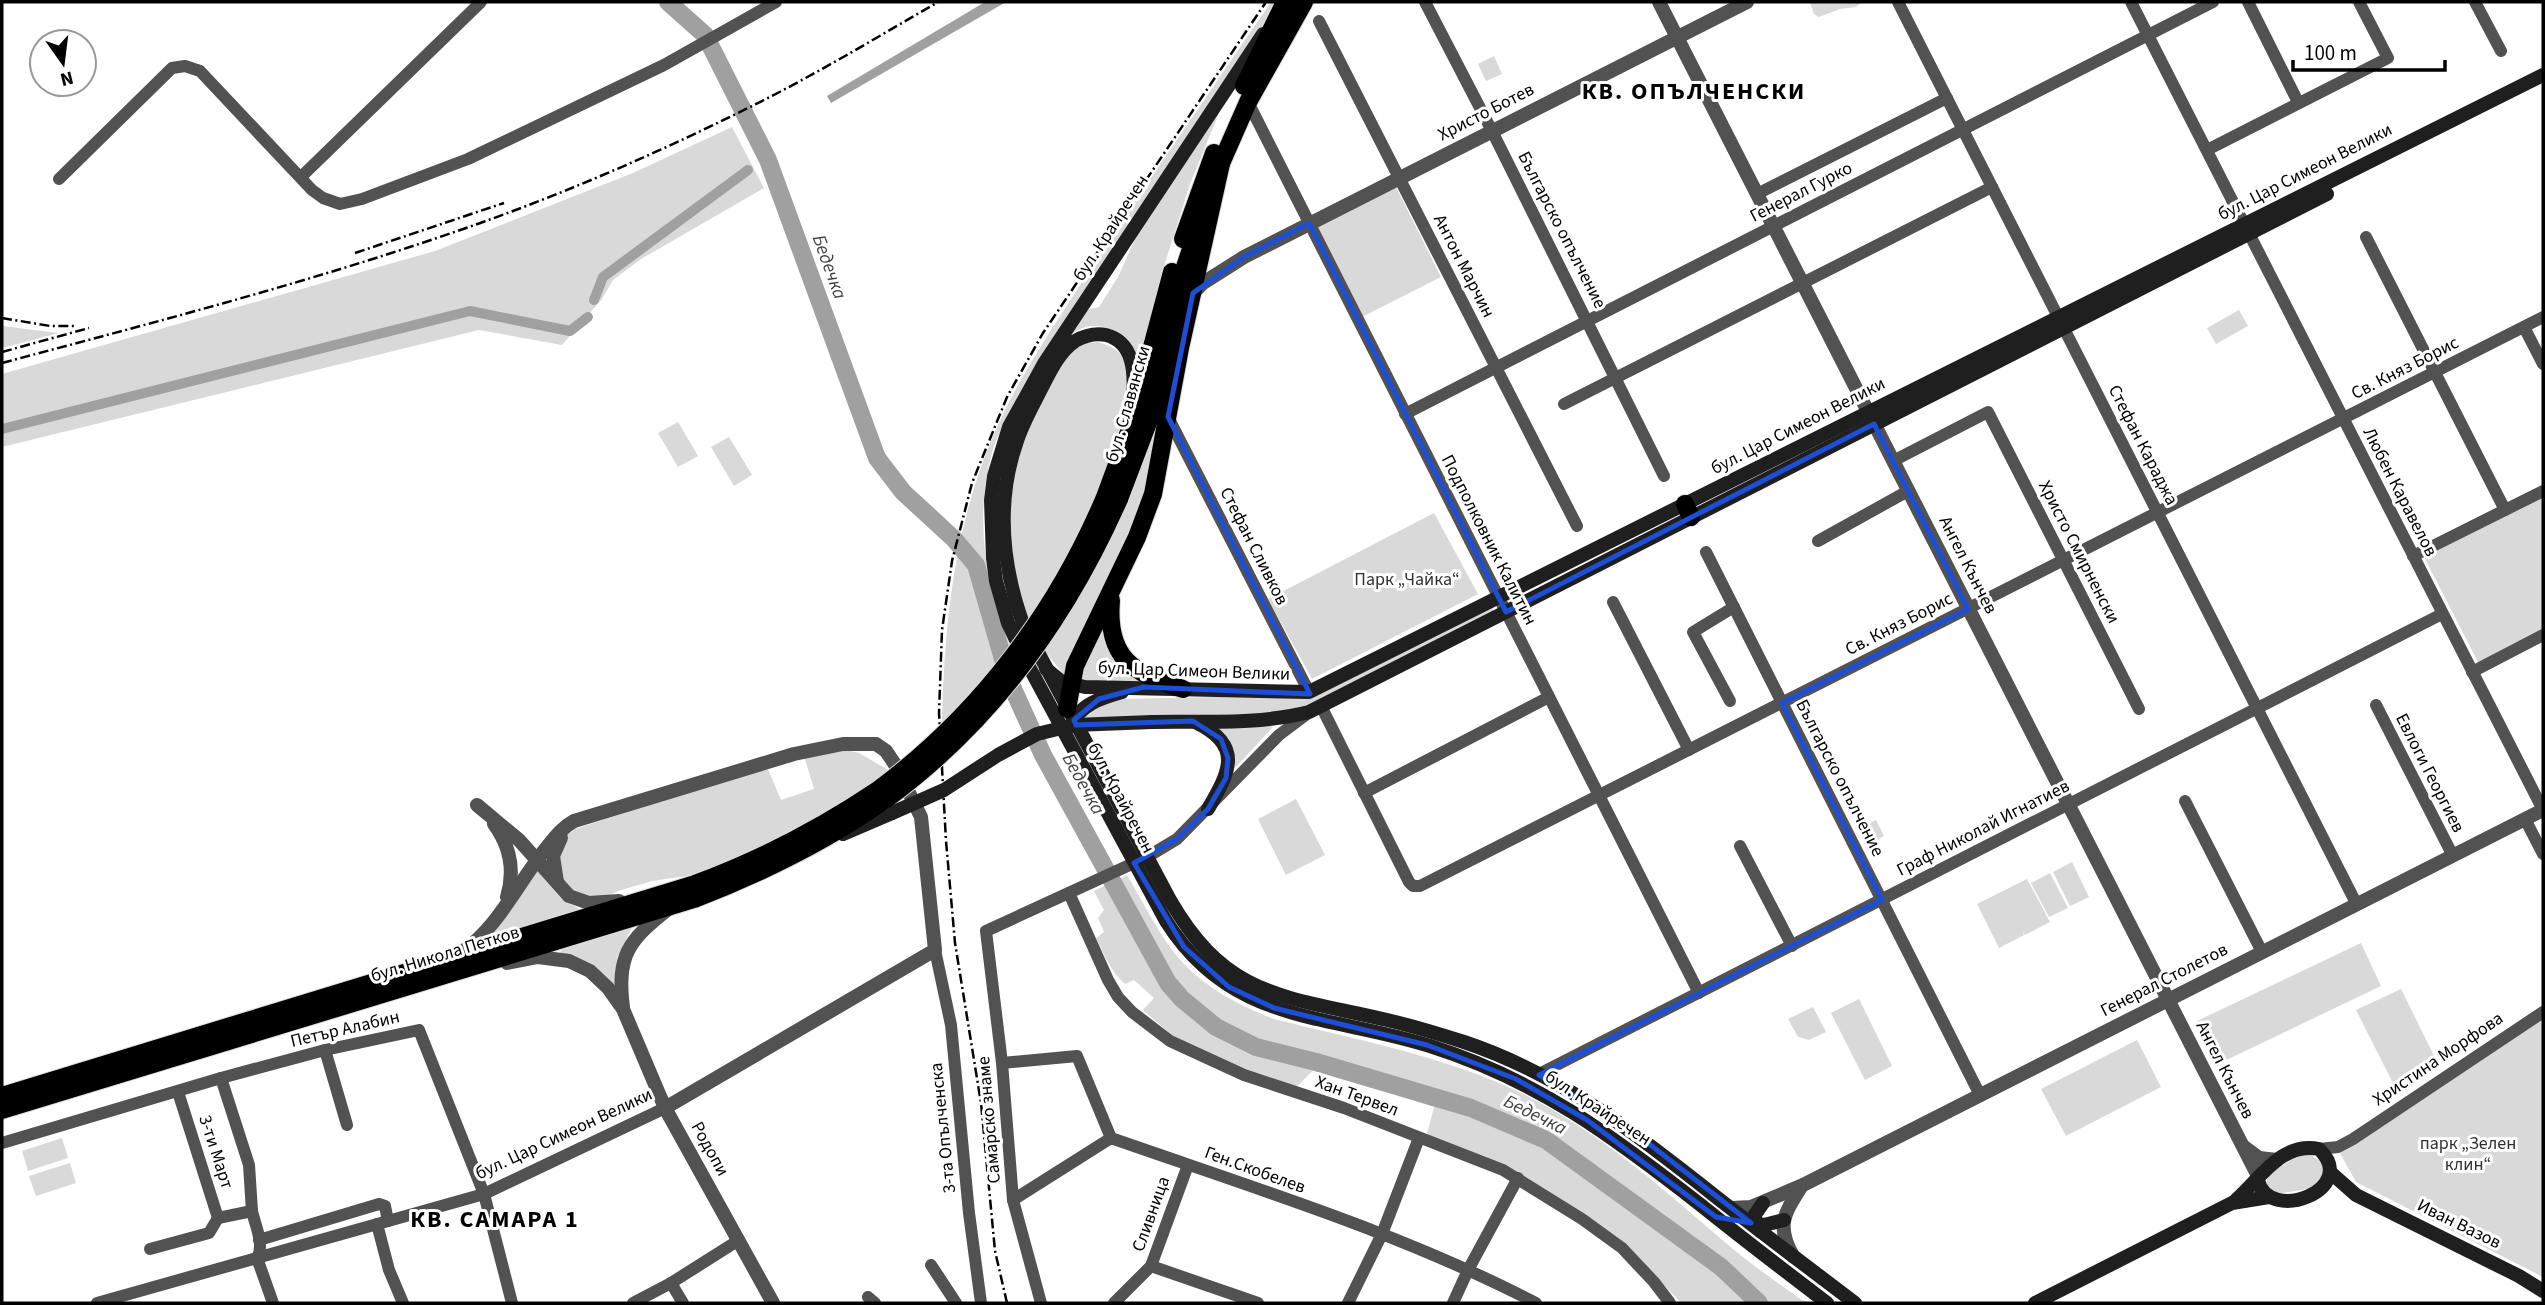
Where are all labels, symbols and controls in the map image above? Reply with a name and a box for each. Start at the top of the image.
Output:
north arrow [28,28,98,98]
scale bar [2293,28,2445,72]
text: 100 m [2304,38,2357,68]
text: N [57,63,76,93]
district label: КВ. ОПЪЛЧЕНСКИ [1582,74,1806,109]
street label: Христо Ботев [1434,77,1538,147]
street label: бул. Цар Симеон Велики [2214,117,2396,227]
street label: Българско опълчение [1512,147,1612,313]
street label: Генерал Гурко [1745,155,1857,229]
street label: бул. Крайречен [1067,170,1155,286]
street label: Антон Марчин [1427,210,1501,322]
water label: Бедечка [805,231,853,303]
street label: Св. Княз Борис [2347,330,2463,406]
street label: бул. Славянски [1099,343,1157,465]
street label: бул. Цар Симеон Велики [1707,371,1889,481]
street label: Стефан Караджа [2102,381,2184,509]
street label: Любен Каравелов [2357,423,2443,561]
street label: Подполковник Калитин [1435,450,1543,630]
street label: Христо Смирненски [2032,476,2126,628]
street label: Стефан Сливков [1214,483,1294,609]
street label: Ангел Кънчев [1933,512,2003,618]
park label: Парк „Чайка“ [1354,567,1460,592]
street label: Св. Княз Борис [1841,586,1957,662]
street label: бул. Цар Симеон Велики [1097,655,1291,687]
street label: Българско опълчение [1790,695,1890,861]
street label: Евлоги Георгиев [2389,709,2471,837]
street label: бул. Крайречен [1081,738,1161,858]
water label: Бедечка [1055,748,1111,820]
street label: Граф Николай Игнатиев [1892,774,2074,882]
street label: бул. Никола Петков [368,920,522,988]
street label: Генерал Столетов [2096,937,2232,1023]
street label: Петър Алабин [288,1004,402,1054]
street label: Христина Морфова [2368,1006,2508,1112]
street label: Ангел Кънчев [2190,1017,2260,1123]
street label: Самарско знаме [971,1055,1007,1185]
street label: 3-та Опълченска [924,1061,962,1195]
street label: бул. Крайречен [1540,1064,1656,1152]
street label: Хан Тервел [1312,1069,1402,1123]
street label: бул. Цар Симеон Велики [471,1082,657,1186]
water label: Бедечка [1499,1088,1571,1142]
street label: 3-ти Март [192,1112,240,1192]
street label: Родопи [685,1117,735,1181]
park label: парк „Зелен клин“ [2420,1131,2516,1177]
street label: Ген.Скобелев [1201,1140,1309,1200]
street label: Сливница [1126,1173,1176,1255]
street label: Иван Вазов [2413,1193,2505,1255]
district label: КВ. САМАРА 1 [410,1202,580,1237]

